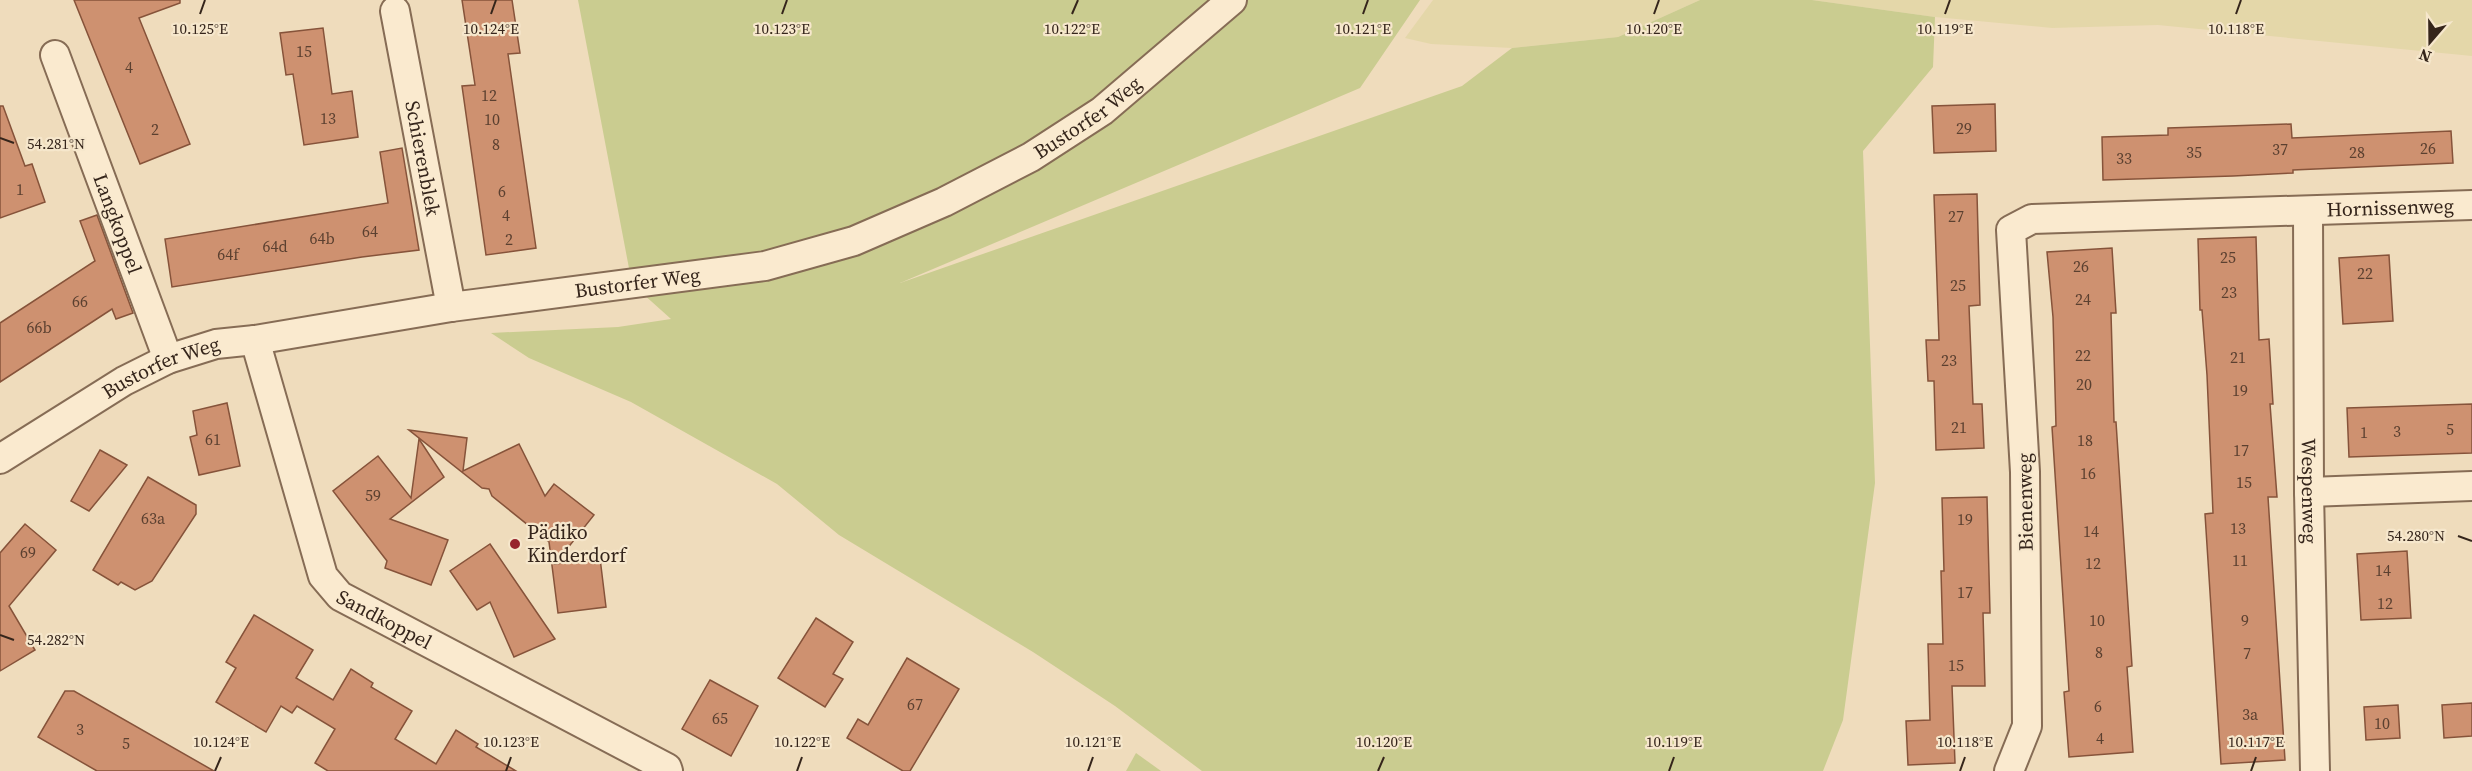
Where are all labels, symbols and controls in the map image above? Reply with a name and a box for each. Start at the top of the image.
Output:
north arrow [2400,12,2460,72]
text: 10.125°E [172,18,228,39]
text: 10.124°E [463,18,519,39]
text: 10.123°E [754,18,810,39]
text: 10.122°E [1044,18,1100,39]
text: 10.121°E [1335,18,1391,39]
text: 10.120°E [1626,18,1682,39]
text: 10.119°E [1917,18,1973,39]
text: 10.118°E [2208,18,2264,39]
house number: 15 [296,40,312,62]
text: N [2415,44,2434,68]
house number: 4 [125,56,133,78]
street label: Bustorfer Weg [1028,69,1147,166]
house number: 12 [481,84,497,106]
street label: Schierenblek [398,98,448,218]
house number: 13 [320,107,336,129]
house number: 10 [484,108,500,130]
house number: 29 [1956,117,1972,139]
house number: 2 [151,118,159,140]
text: 54.281°N [27,133,85,154]
house number: 8 [492,133,500,155]
house number: 26 [2420,137,2436,159]
house number: 37 [2272,138,2288,160]
house number: 35 [2186,141,2202,163]
house number: 28 [2349,141,2365,163]
house number: 33 [2116,147,2132,169]
street label: Langkoppel [86,170,149,278]
house number: 1 [16,178,24,200]
house number: 6 [498,180,506,202]
street label: Hornissenweg [2326,192,2454,224]
house number: 4 [502,204,510,226]
house number: 27 [1948,205,1964,227]
house number: 64 [362,220,378,242]
house number: 64b [309,227,335,249]
house number: 2 [505,228,513,250]
house number: 64d [262,235,288,257]
house number: 64f [217,243,240,265]
house number: 25 [2220,246,2236,268]
house number: 26 [2073,255,2089,277]
street label: Bustorfer Weg [573,261,702,305]
house number: 22 [2357,262,2373,284]
house number: 25 [1950,274,1966,296]
house number: 23 [2221,281,2237,303]
house number: 24 [2075,288,2091,310]
house number: 66 [72,290,88,312]
house number: 66b [26,316,52,338]
street label: Bustorfer Weg [96,330,223,405]
house number: 22 [2075,344,2091,366]
house number: 21 [2230,346,2246,368]
house number: 23 [1941,349,1957,371]
house number: 20 [2076,373,2092,395]
house number: 19 [2232,379,2248,401]
house number: 21 [1951,416,1967,438]
house number: 5 [2446,418,2454,440]
house number: 3 [2393,420,2401,442]
house number: 1 [2360,421,2368,443]
house number: 61 [205,428,221,450]
house number: 18 [2077,429,2093,451]
street label: Wespenweg [2295,438,2324,544]
house number: 17 [2233,439,2249,461]
street label: Bienenweg [2010,453,2040,551]
house number: 16 [2080,462,2096,484]
house number: 15 [2236,471,2252,493]
house number: 59 [365,484,381,506]
house number: 63a [141,507,166,529]
house number: 19 [1957,508,1973,530]
house number: 13 [2230,517,2246,539]
place label: Pädiko Kinderdorf [527,518,628,569]
house number: 14 [2083,520,2099,542]
text: 54.280°N [2387,525,2445,546]
marker: Pädiko Kinderdorf [508,537,522,551]
house number: 69 [20,541,36,563]
house number: 11 [2232,549,2248,571]
house number: 12 [2085,552,2101,574]
house number: 14 [2375,559,2391,581]
house number: 17 [1957,581,1973,603]
street label: Sandkoppel [332,583,437,656]
house number: 12 [2377,592,2393,614]
house number: 10 [2089,609,2105,631]
house number: 9 [2241,609,2249,631]
text: 54.282°N [27,629,85,650]
house number: 8 [2095,641,2103,663]
house number: 7 [2243,642,2251,664]
house number: 15 [1948,654,1964,676]
house number: 67 [907,693,923,715]
house number: 6 [2094,695,2102,717]
house number: 3a [2242,703,2259,725]
house number: 65 [712,707,728,729]
house number: 10 [2374,712,2390,734]
house number: 3 [76,718,84,740]
house number: 4 [2096,727,2104,749]
text: 10.124°E [193,731,249,752]
text: 10.123°E [483,731,539,752]
text: 10.122°E [774,731,830,752]
text: 10.121°E [1065,731,1121,752]
text: 10.120°E [1356,731,1412,752]
text: 10.119°E [1646,731,1702,752]
text: 10.118°E [1937,731,1993,752]
text: 10.117°E [2228,731,2284,752]
house number: 5 [122,732,130,754]

